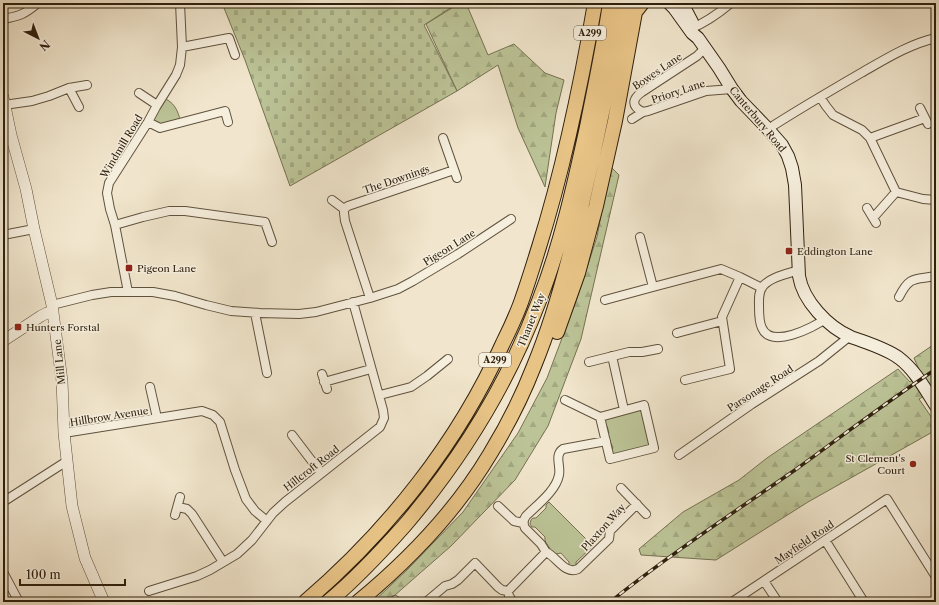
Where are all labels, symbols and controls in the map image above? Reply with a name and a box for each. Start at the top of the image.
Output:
north arrow [18,18,58,58]
road number: A299 [574,26,606,40]
text: N [36,37,53,54]
street label: Bowes Lane [630,50,685,93]
street label: Priory Lane [650,77,707,106]
street label: Canterbury Road [726,84,789,155]
street label: Windmill Road [97,112,146,181]
street label: The Downings [361,162,431,197]
street label: Pigeon Lane [421,226,478,269]
place label: Eddington Lane [797,245,873,258]
marker: Eddington Lane [784,246,794,256]
place label: Pigeon Lane [137,262,197,275]
marker: Pigeon Lane [124,263,134,273]
street label: Thanet Way [515,291,548,349]
place label: Hunters Forstal [26,321,100,334]
marker: Hunters Forstal [13,322,23,332]
street label: Mill Lane [51,338,68,385]
road number: A299 [479,353,511,367]
street label: Parsonage Road [725,362,796,415]
street label: Hillbrow Avenue [69,404,150,429]
street label: Hillcroft Road [281,443,342,494]
place label: St Clement's Court [845,452,905,477]
marker: St Clement's Court [908,459,918,469]
street label: Plaxton Way [579,501,628,554]
street label: Mayfield Road [772,518,837,567]
scale bar [20,561,125,587]
text: 100 m [26,567,61,582]

